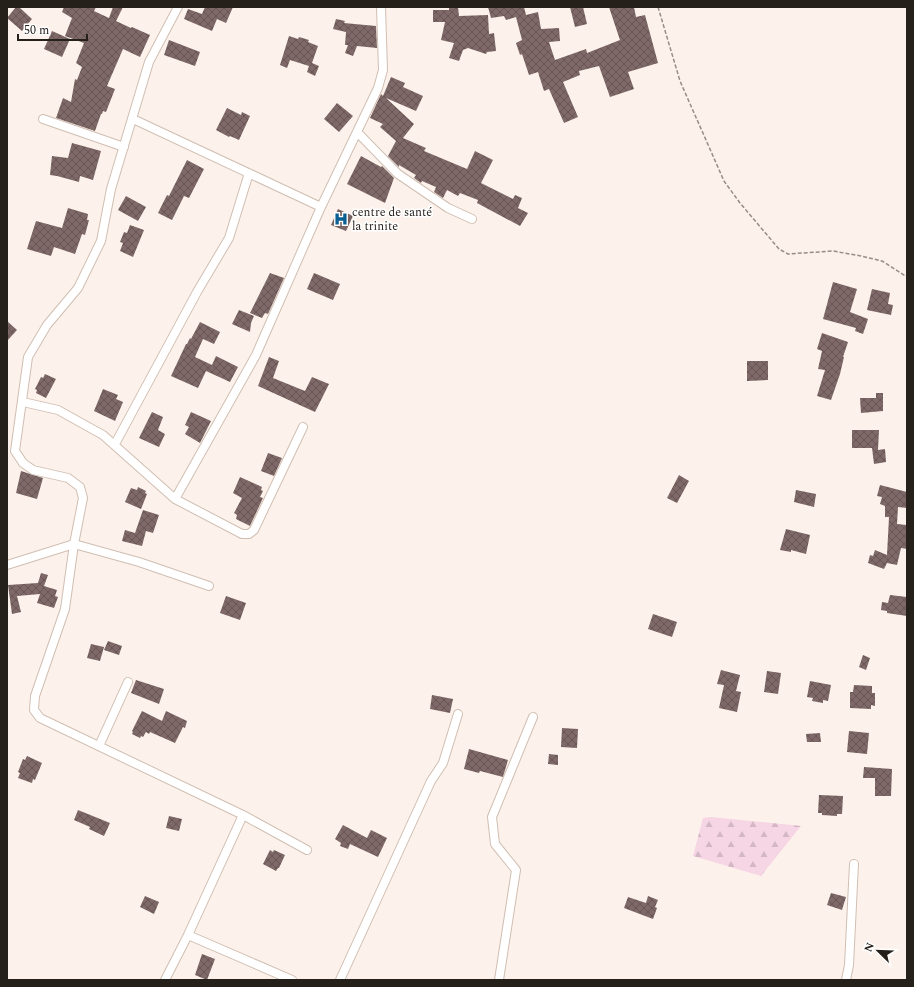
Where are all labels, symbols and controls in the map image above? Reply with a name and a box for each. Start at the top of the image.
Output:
scale bar [18,16,87,42]
text: 50 m [24,21,49,40]
place label: centre de santé la trinite [352,203,432,236]
hospital icon: centre de santé la trinite [333,211,349,227]
north arrow [858,931,898,971]
text: N [860,940,879,955]

